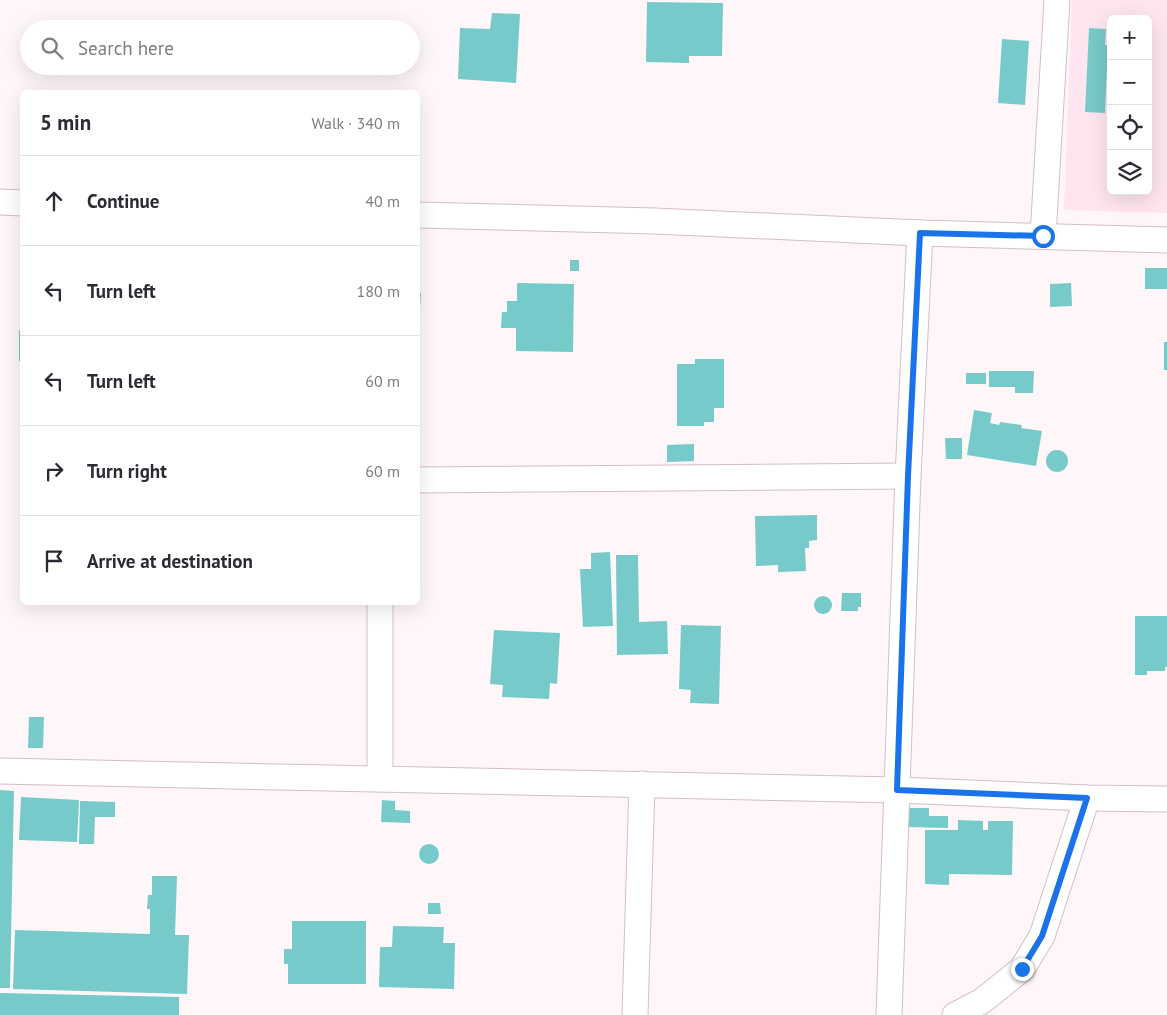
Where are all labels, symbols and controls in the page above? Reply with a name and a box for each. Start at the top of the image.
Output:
map controls [1107,15,1152,195]
button: + [1107,15,1152,60]
search box [20,20,420,75]
icon: search [38,34,66,62]
text: Search here [78,36,174,60]
button: − [1107,60,1152,105]
button: locate [1107,105,1152,150]
text: 5 min [40,109,91,136]
text: Walk · 340 m [311,113,400,133]
button: layers [1107,150,1152,195]
icon: ahead [40,187,68,215]
text: Continue [87,189,159,213]
text: 40 m [365,191,400,211]
route start [1032,225,1055,248]
icon: left [40,277,68,305]
text: Turn left [87,279,156,303]
text: 180 m [357,281,400,301]
icon: left [40,367,68,395]
text: Turn left [87,369,156,393]
text: 60 m [365,371,400,391]
icon: right [40,457,68,485]
text: Turn right [87,459,167,483]
text: 60 m [365,461,400,481]
icon: arrive [40,547,68,575]
text: Arrive at destination [87,549,253,573]
route end [1011,958,1034,981]

